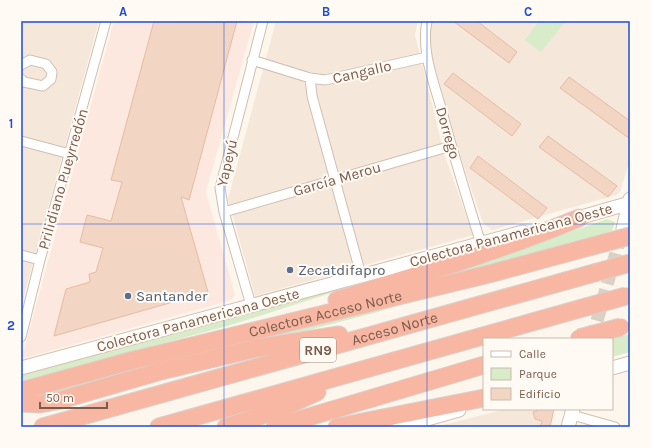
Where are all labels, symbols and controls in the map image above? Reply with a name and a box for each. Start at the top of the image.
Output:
text: A [119,4,127,19]
text: B [322,4,330,19]
text: C [524,4,532,19]
street label: Cangallo [331,57,393,87]
street label: Dorrego [432,105,464,161]
street label: Prilidiano Pueyrredón [34,106,92,252]
text: 1 [9,116,13,131]
street label: Yapeyú [213,138,241,188]
street label: García Merou [291,158,383,200]
street label: Colectora Panamericana Oeste [408,199,614,271]
place label: Zecatdifapro [298,261,385,279]
marker: Zecatdifapro [285,265,295,275]
street label: Colectora Panamericana Oeste [95,284,301,356]
street label: Colectora Acceso Norte [248,286,404,342]
place label: Santander [136,287,208,305]
marker: Santander [123,291,133,301]
street label: Acceso Norte [349,308,439,350]
text: 2 [7,318,15,333]
road number: RN9 [300,338,336,362]
legend [483,338,613,410]
text: Calle [519,347,546,361]
text: Parque [519,367,557,381]
scale bar [40,384,107,410]
text: Edificio [519,387,560,401]
text: 50 m [46,391,74,405]

